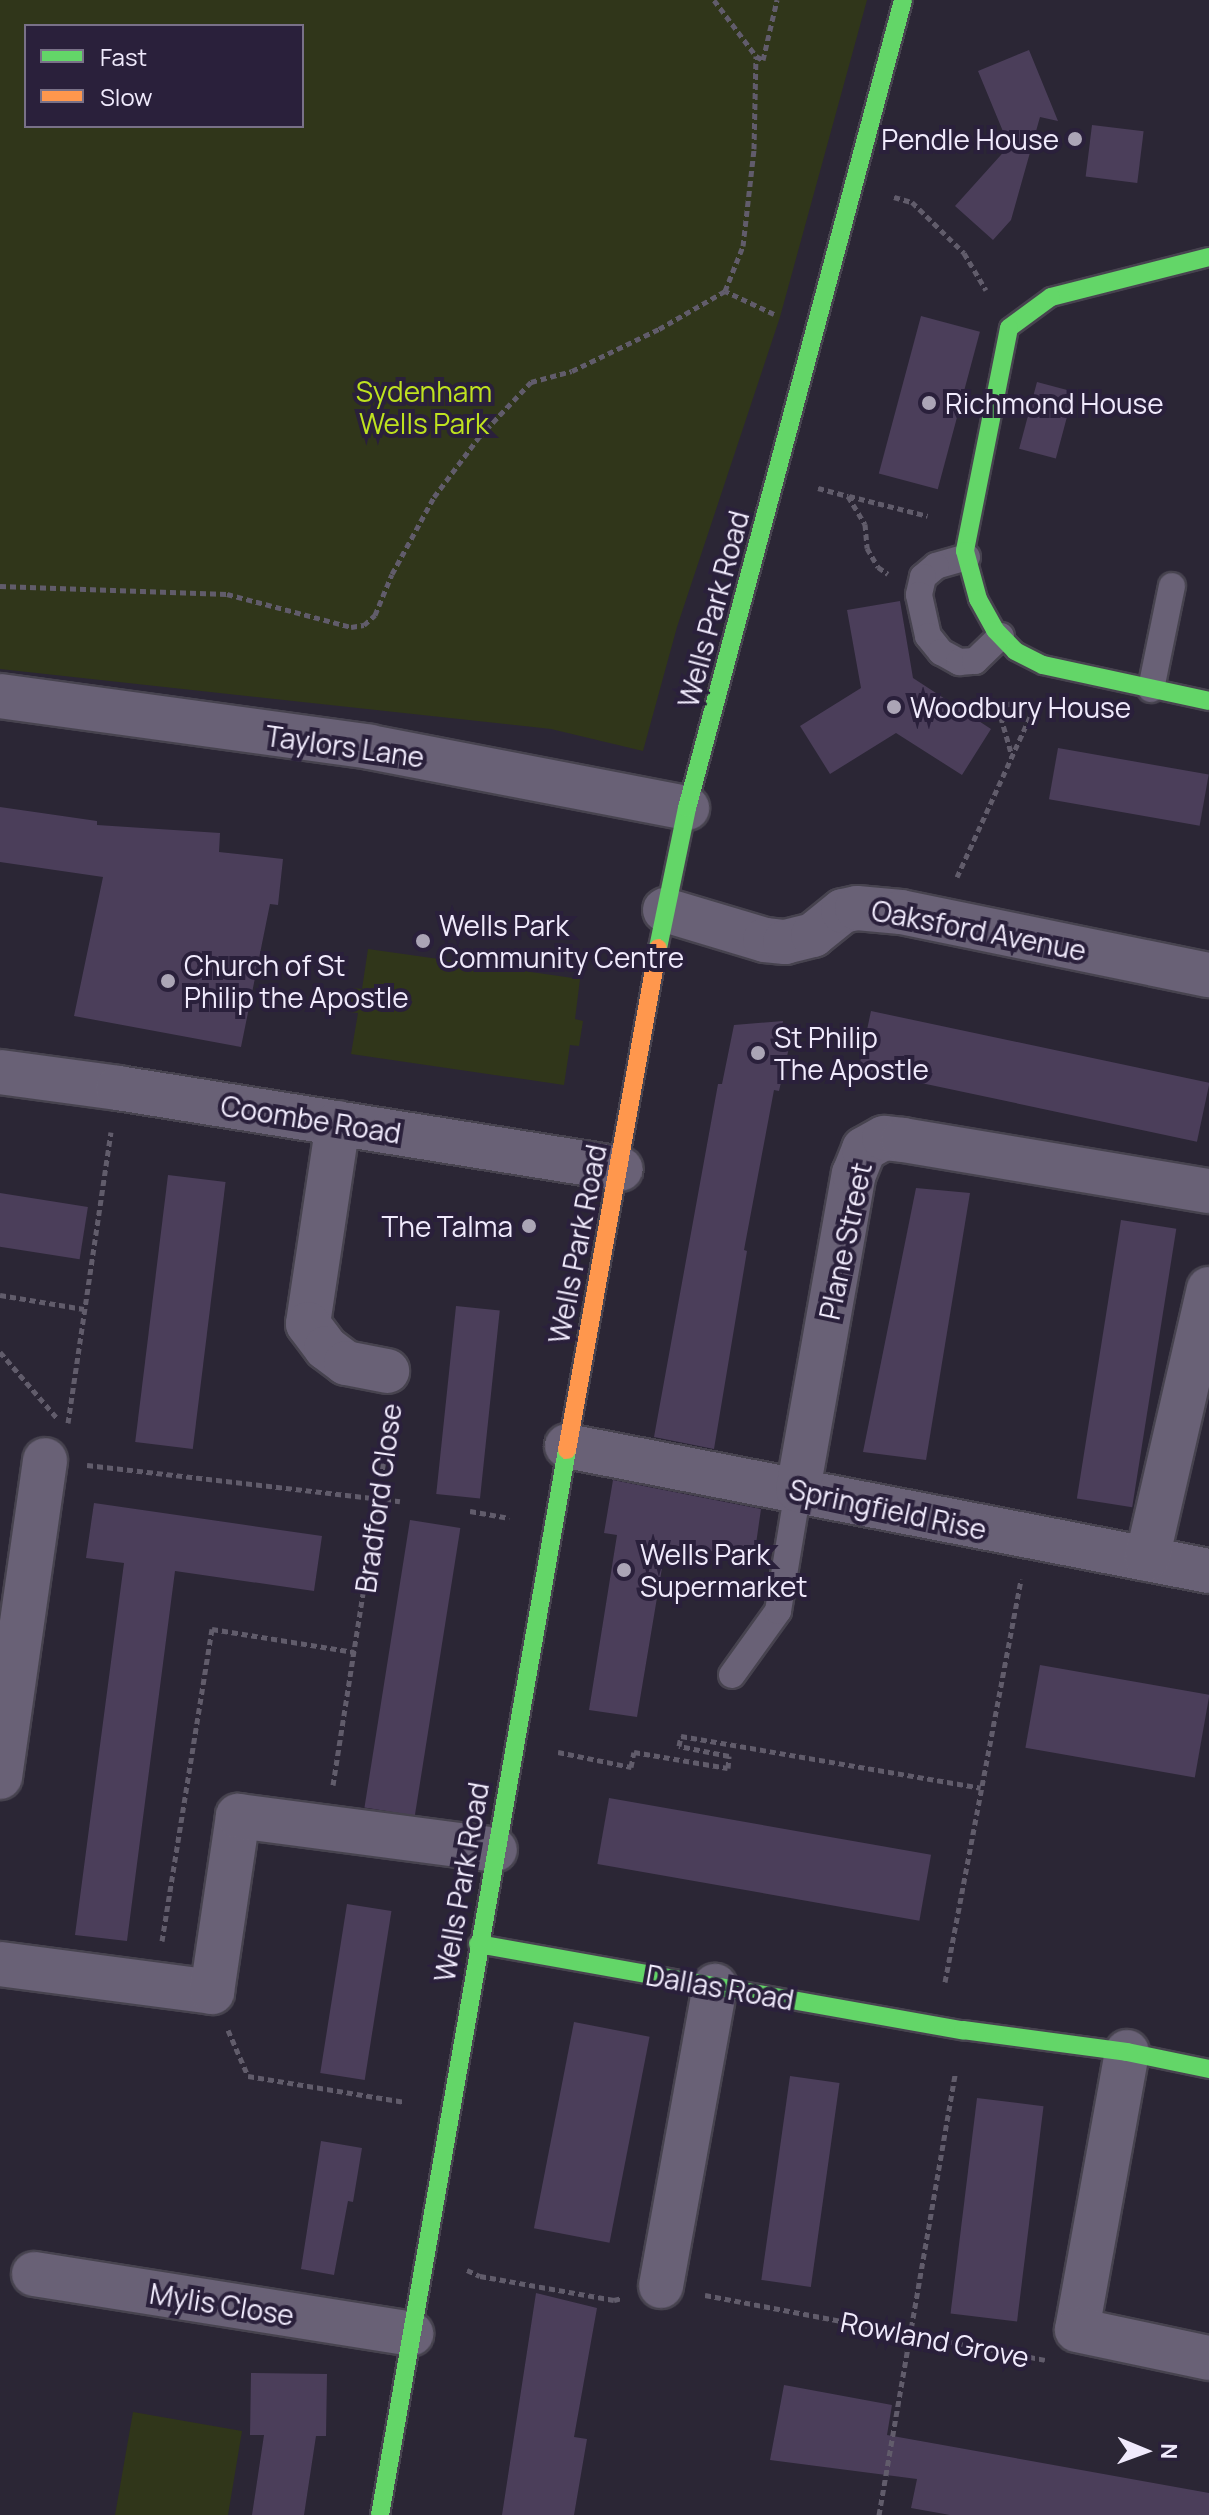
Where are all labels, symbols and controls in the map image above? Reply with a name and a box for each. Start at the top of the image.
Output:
legend [24,24,304,128]
text: Fast [100,40,147,73]
text: Slow [100,80,153,113]
place label: Pendle House [881,122,1059,156]
marker: Pendle House [1066,130,1084,148]
park label: Sydenham Wells Park [356,374,492,440]
place label: Richmond House [945,386,1164,420]
marker: Richmond House [920,394,938,412]
street label: Wells Park Road [671,507,755,711]
place label: Woodbury House [910,690,1131,724]
marker: Woodbury House [885,698,903,716]
street label: Taylors Lane [263,718,427,774]
street label: Oaksford Avenue [869,893,1089,967]
place label: Wells Park Community Centre [439,908,684,974]
marker: Wells Park Community Centre [414,932,432,950]
place label: Church of St Philip the Apostle [184,948,409,1014]
marker: Church of St Philip the Apostle [159,972,177,990]
place label: St Philip The Apostle [774,1020,929,1086]
marker: St Philip The Apostle [749,1044,767,1062]
street label: Coombe Road [219,1088,403,1150]
street label: Wells Park Road [541,1142,613,1346]
street label: Plane Street [812,1159,878,1323]
place label: The Talma [382,1209,513,1243]
marker: The Talma [520,1217,538,1235]
street label: Bradford Close [348,1401,408,1595]
street label: Springfield Rise [786,1472,990,1546]
place label: Wells Park Supermarket [640,1537,808,1603]
marker: Wells Park Supermarket [615,1561,633,1579]
street label: Wells Park Road [427,1780,495,1984]
street label: Dallas Road [643,1957,797,2017]
street label: Mylis Close [147,2276,297,2332]
street label: Rowland Grove [838,2304,1032,2374]
north arrow [1105,2411,1185,2491]
text: N [1154,2443,1184,2460]

